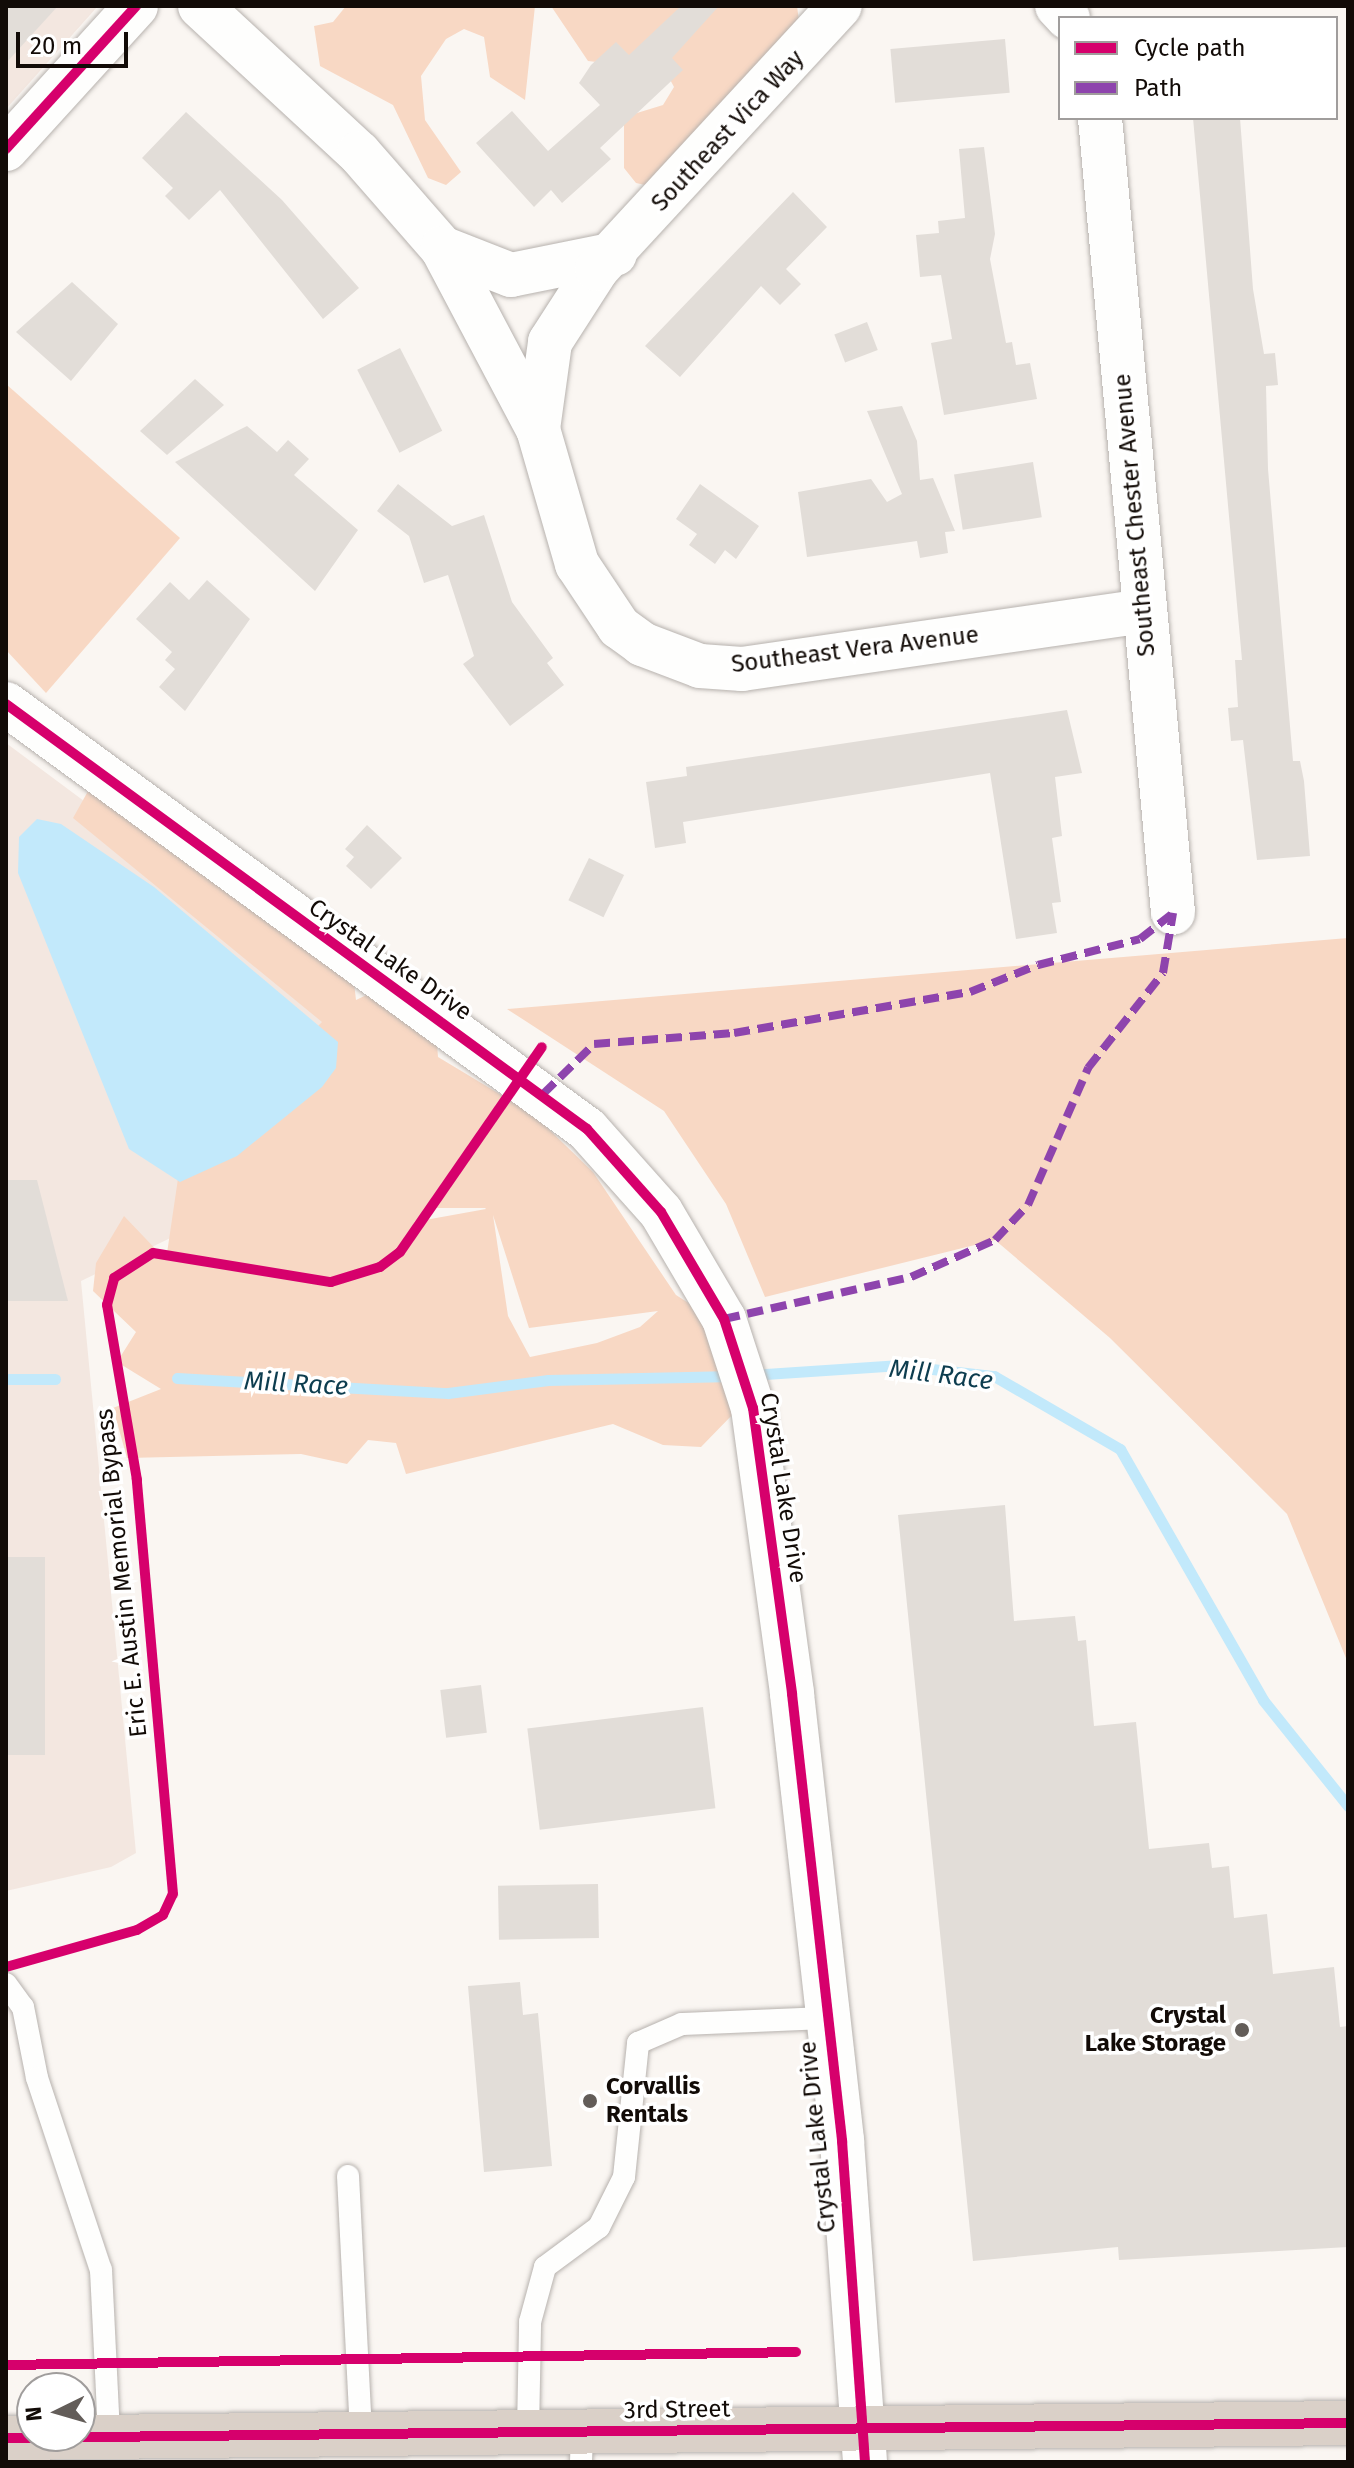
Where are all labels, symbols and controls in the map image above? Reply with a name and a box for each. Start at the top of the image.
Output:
scale bar [20,16,132,66]
legend [1058,16,1338,120]
text: 20 m [30,32,82,60]
text: Cycle path [1134,34,1246,62]
street label: Southeast Vica Way [646,44,810,218]
text: Path [1134,74,1182,102]
street label: Southeast Chester Avenue [1108,372,1162,658]
street label: Southeast Vera Avenue [730,621,980,679]
street label: Crystal Lake Drive [303,893,477,1027]
water label: Mill Race [887,1353,995,1397]
water label: Mill Race [243,1366,349,1402]
street label: Crystal Lake Drive [754,1391,812,1585]
street label: Eric E. Austin Memorial Bypass [90,1407,154,1739]
place label: Crystal Lake Storage [1085,2002,1226,2058]
marker: Crystal Lake Storage [1233,2021,1251,2039]
street label: Crystal Lake Drive [794,2040,842,2234]
place label: Corvallis Rentals [606,2073,700,2129]
marker: Corvallis Rentals [581,2092,599,2110]
north arrow [16,2372,96,2452]
street label: 3rd Street [624,2395,730,2425]
text: N [20,2406,48,2422]

